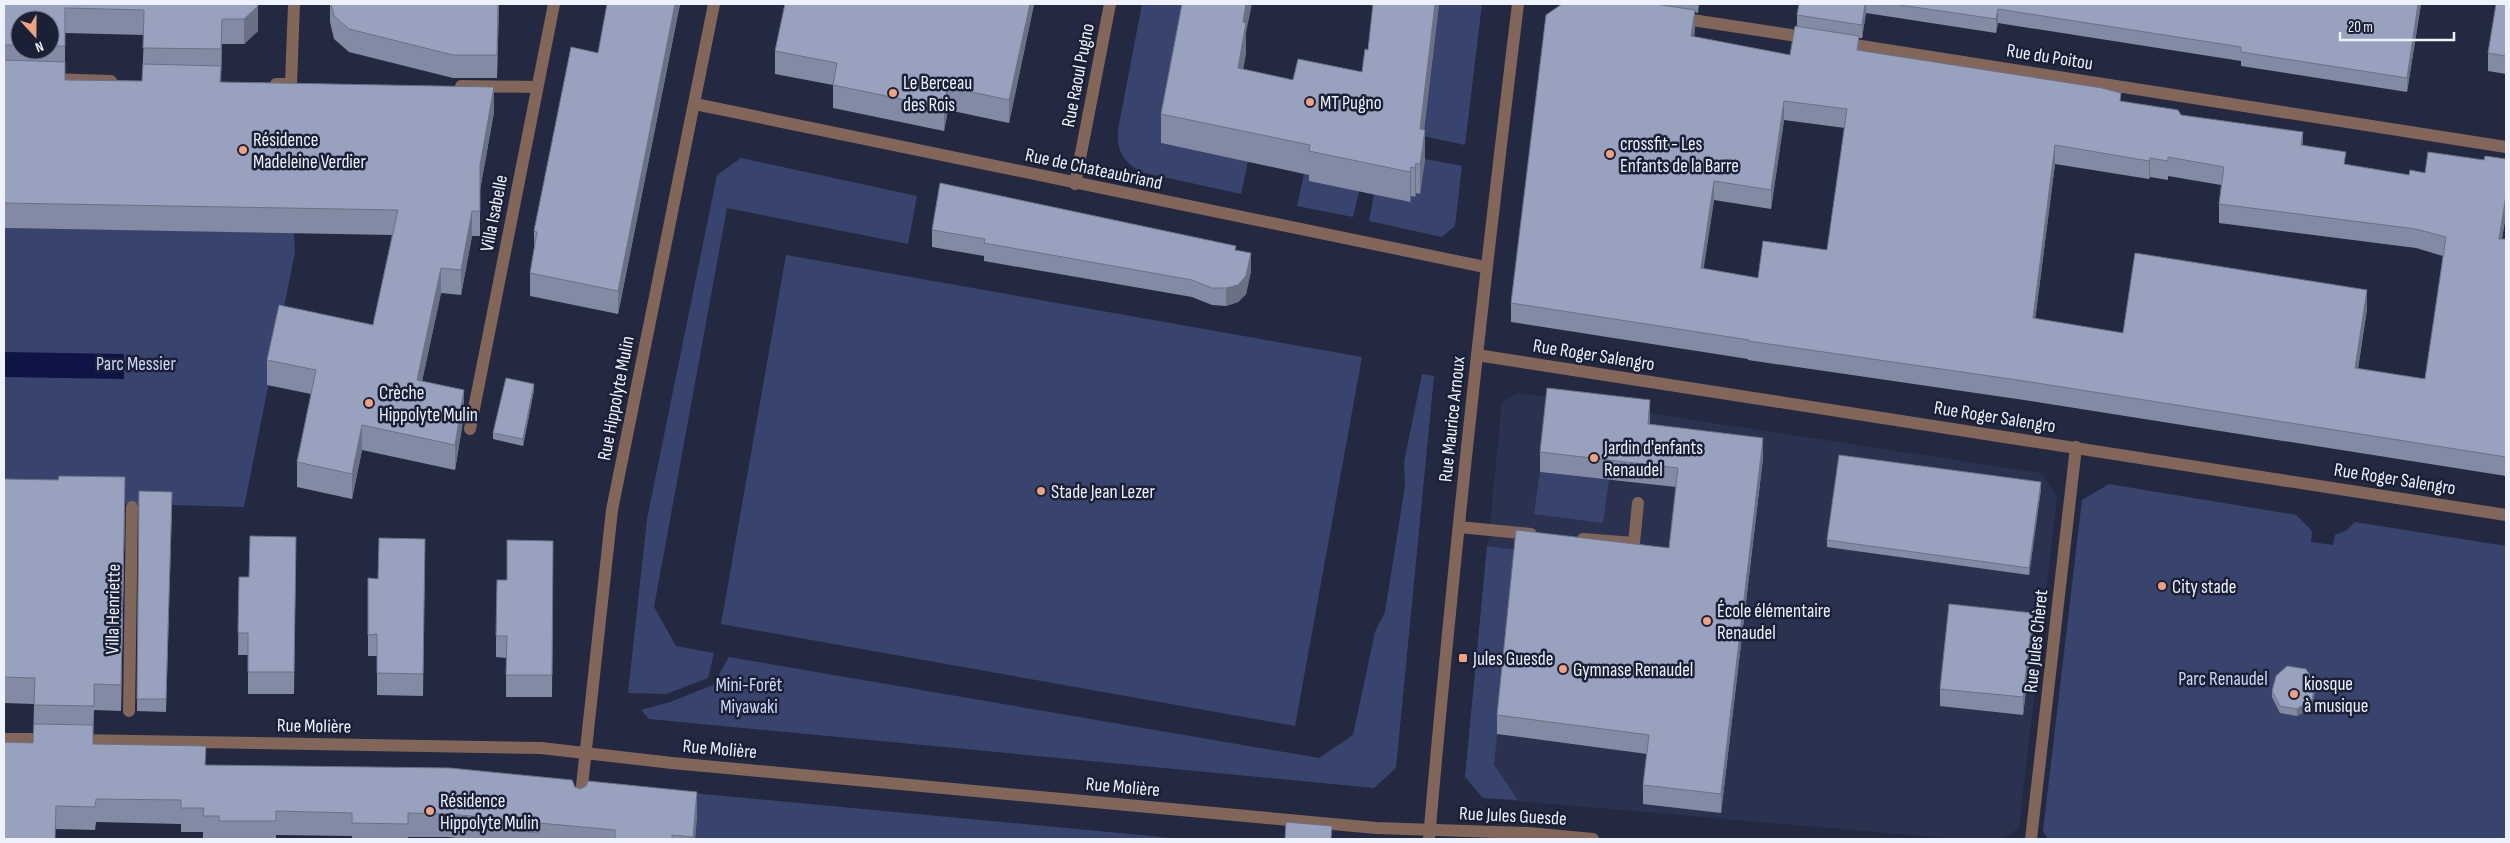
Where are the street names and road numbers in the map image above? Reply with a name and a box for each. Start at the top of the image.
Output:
street label: Rue Raoul Pugno [1057,21,1100,129]
street label: Rue du Poitou [2005,39,2095,76]
street label: Rue de Chateaubriand [1023,144,1164,195]
street label: Villa Isabelle [476,173,513,254]
street label: Rue Hippolyte Mulin [593,334,640,462]
street label: Rue Roger Salengro [1531,335,1656,376]
street label: Rue Maurice Arnoux [1434,355,1471,483]
street label: Rue Roger Salengro [1932,397,2057,438]
street label: Rue Roger Salengro [2332,459,2457,500]
street label: Villa Henriette [101,564,126,654]
street label: Rue Jules Chèret [2020,588,2053,694]
street label: Rue Molière [277,714,351,739]
street label: Rue Molière [682,735,758,764]
street label: Rue Molière [1085,773,1161,802]
street label: Rue Jules Guesde [1459,802,1567,831]

